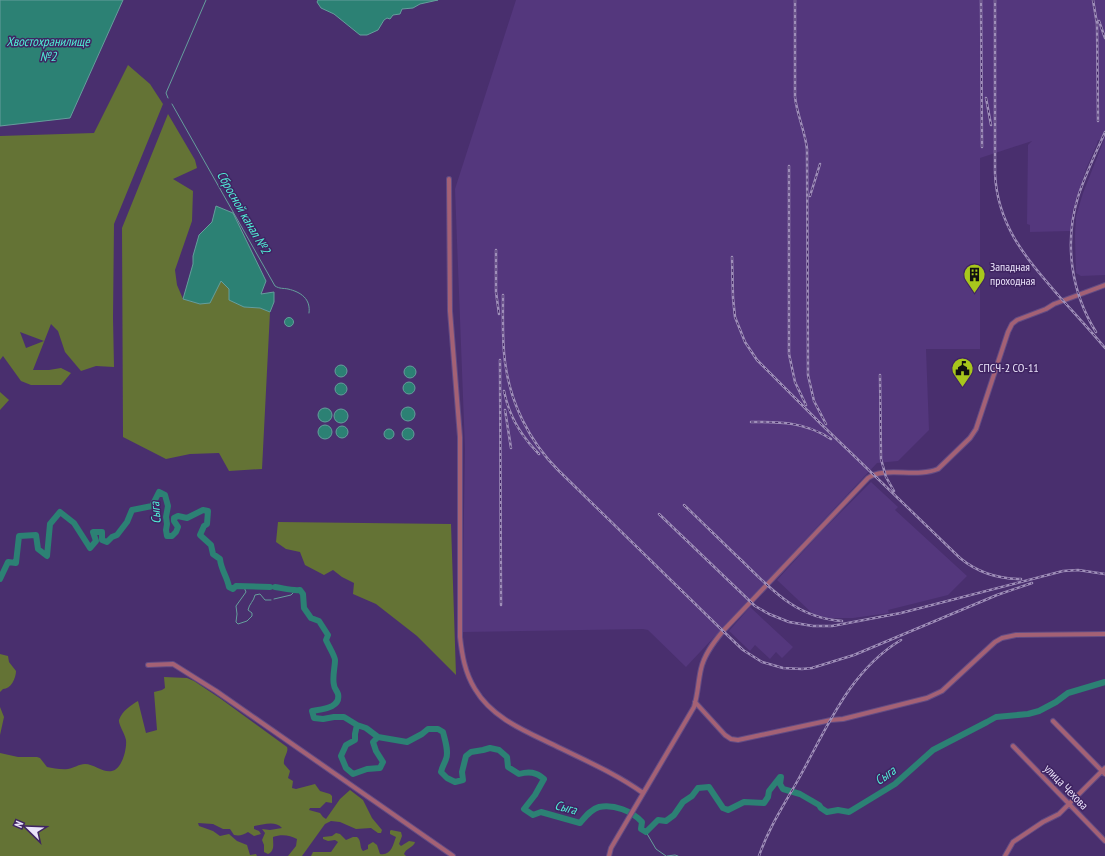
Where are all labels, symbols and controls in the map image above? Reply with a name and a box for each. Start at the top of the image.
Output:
water label: Хвостохранилище №2 [6,33,91,65]
water label: Сбросной канал №2 [213,168,275,258]
place label: Западная проходная [990,259,1036,288]
building icon: Западная проходная [961,261,987,294]
public building icon: СПСЧ-2 СО-11 [950,355,976,388]
place label: СПСЧ-2 СО-11 [978,360,1039,375]
water label: Сыга [146,501,165,525]
street label: улица Чехова [1041,761,1092,813]
water label: Сыга [871,762,900,789]
water label: Сыга [553,796,579,819]
north arrow [8,808,48,848]
text: N [11,819,26,830]

